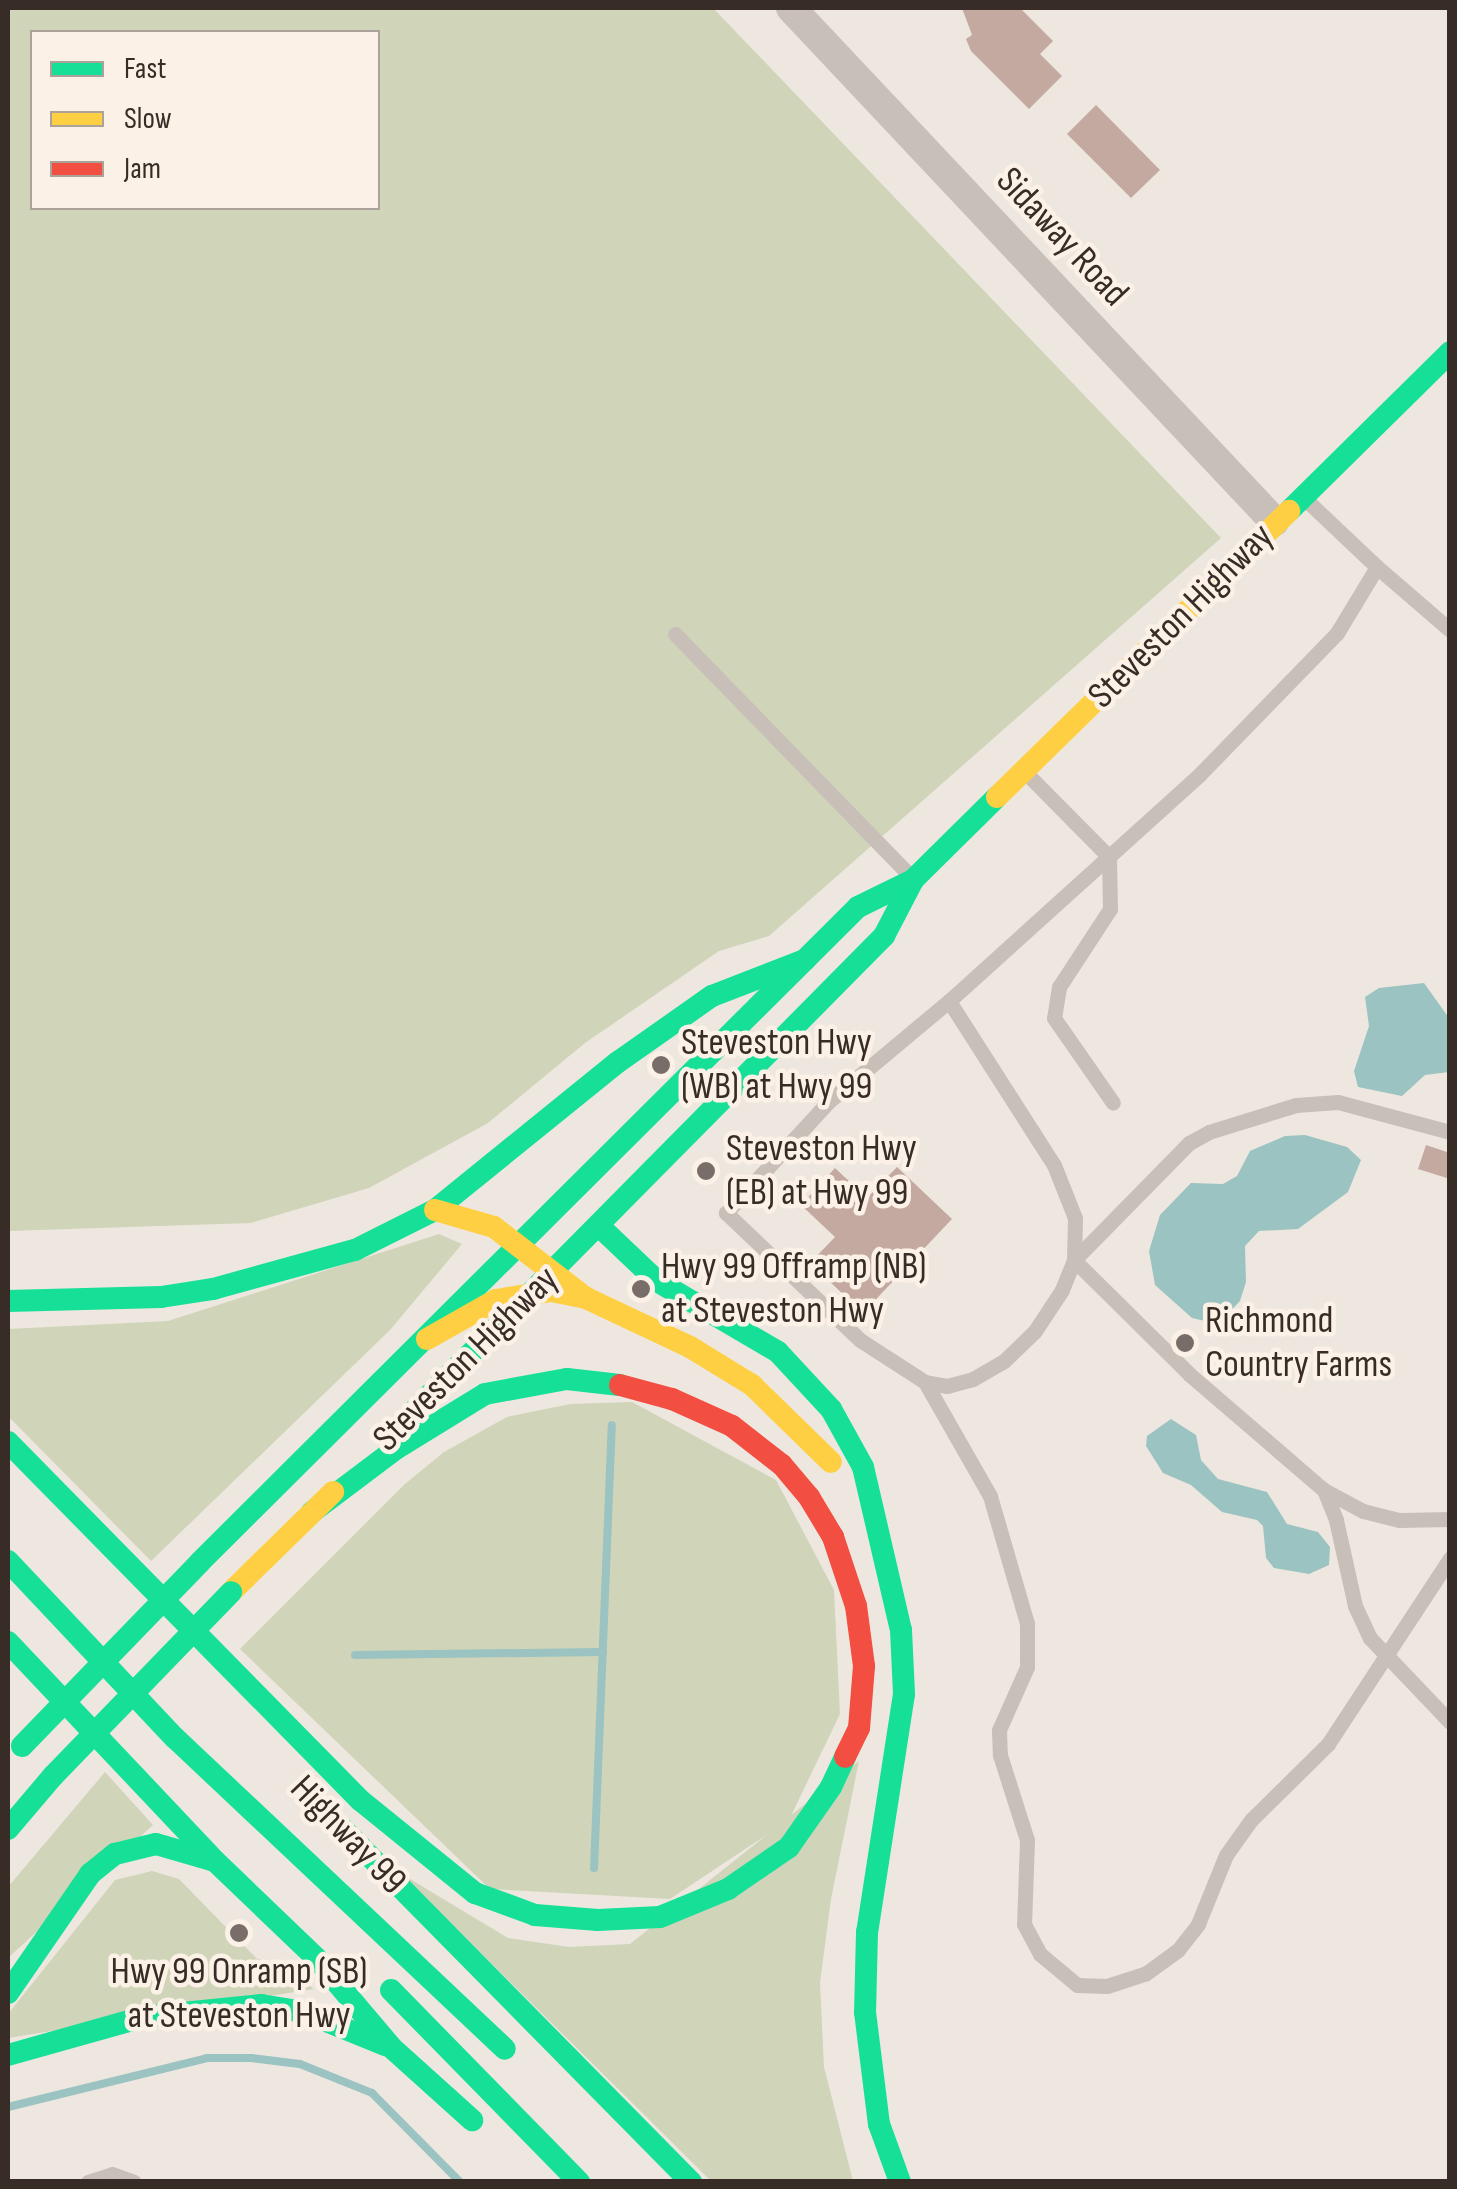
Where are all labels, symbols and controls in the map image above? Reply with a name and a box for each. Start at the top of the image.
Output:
legend [30,30,380,210]
text: Fast [124,51,166,87]
text: Slow [124,101,172,137]
text: Jam [124,151,161,187]
street label: Sidaway Road [986,158,1138,316]
street label: Steveston Highway [1079,514,1283,718]
place label: Steveston Hwy (WB) at Hwy 99 [681,1020,872,1110]
marker: Steveston Hwy (WB) at Hwy 99 [650,1054,672,1076]
place label: Steveston Hwy (EB) at Hwy 99 [726,1126,917,1216]
marker: Steveston Hwy (EB) at Hwy 99 [695,1160,717,1182]
place label: Hwy 99 Offramp (NB) at Steveston Hwy [661,1244,926,1334]
street label: Steveston Highway [364,1257,568,1461]
marker: Hwy 99 Offramp (NB) at Steveston Hwy [630,1278,652,1300]
place label: Richmond Country Farms [1205,1298,1392,1388]
marker: Richmond Country Farms [1174,1332,1196,1354]
street label: Highway 99 [280,1766,416,1904]
marker: Hwy 99 Onramp (SB) at Steveston Hwy [228,1922,250,1944]
place label: Hwy 99 Onramp (SB) at Steveston Hwy [111,1949,367,2038]

